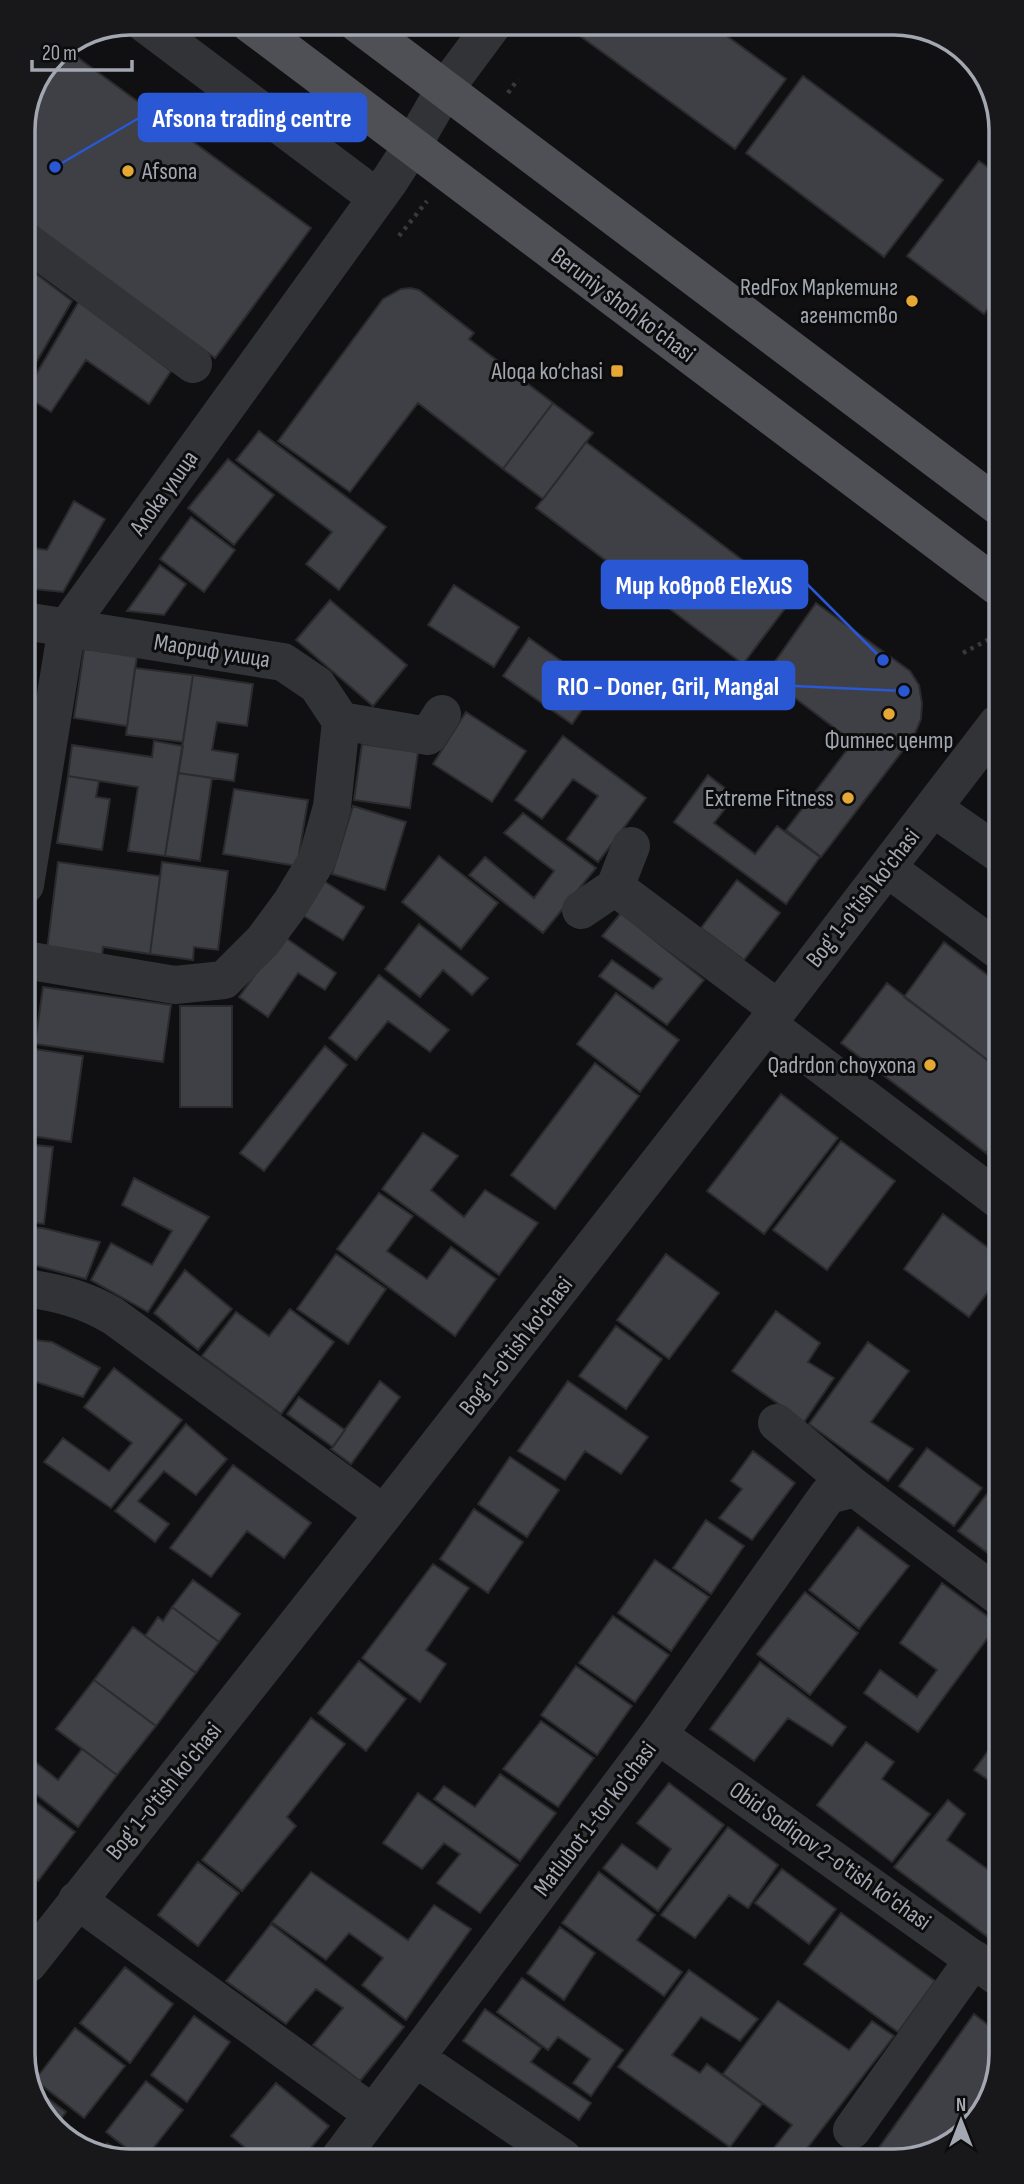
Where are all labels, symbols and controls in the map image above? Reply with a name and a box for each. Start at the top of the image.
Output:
scale bar [32,28,131,72]
text: 20 m [42,41,77,66]
callout: Afsona trading centre [139,94,366,141]
text: Afsona trading centre [151,104,352,135]
place label: Afsona [141,157,197,186]
marker: Afsona [120,163,136,179]
street label: Beruniy shoh ko'chasi [545,241,701,369]
place label: RedFox Маркетинг агентство [740,273,898,330]
marker: RedFox Маркетинг агентство [904,293,920,309]
place label: Aloqa ko‘chasi [490,357,603,386]
marker: Aloqa ko‘chasi [609,363,625,379]
street label: Алока улица [123,445,204,542]
callout: Мир ковров EleXuS [602,561,807,608]
text: Мир ковров EleXuS [615,571,793,602]
street label: Маориф улица [152,628,272,674]
callout: RIO - Doner, Gril, Mangal [543,662,794,709]
text: RIO - Doner, Gril, Mangal [557,672,779,703]
marker: Фитнес центр [881,706,897,722]
place label: Фитнес центр [825,726,953,755]
place label: Extreme Fitness [705,784,834,813]
marker: Extreme Fitness [840,790,856,806]
street label: Bog' 1-o'tish ko'chasi [800,823,926,973]
place label: Qadrdon choyxona [768,1051,916,1080]
marker: Qadrdon choyxona [922,1057,938,1073]
street label: Bog' 1-o'tish ko'chasi [453,1271,579,1421]
street label: Bog' 1-o'tish ko'chasi [100,1717,228,1865]
street label: Matlubot 1-tor ko'chasi [527,1736,663,1902]
street label: Obid Sodiqov 2-o'tish ko'chasi [724,1775,936,1937]
north arrow [926,2086,996,2156]
text: N [956,2094,966,2117]

